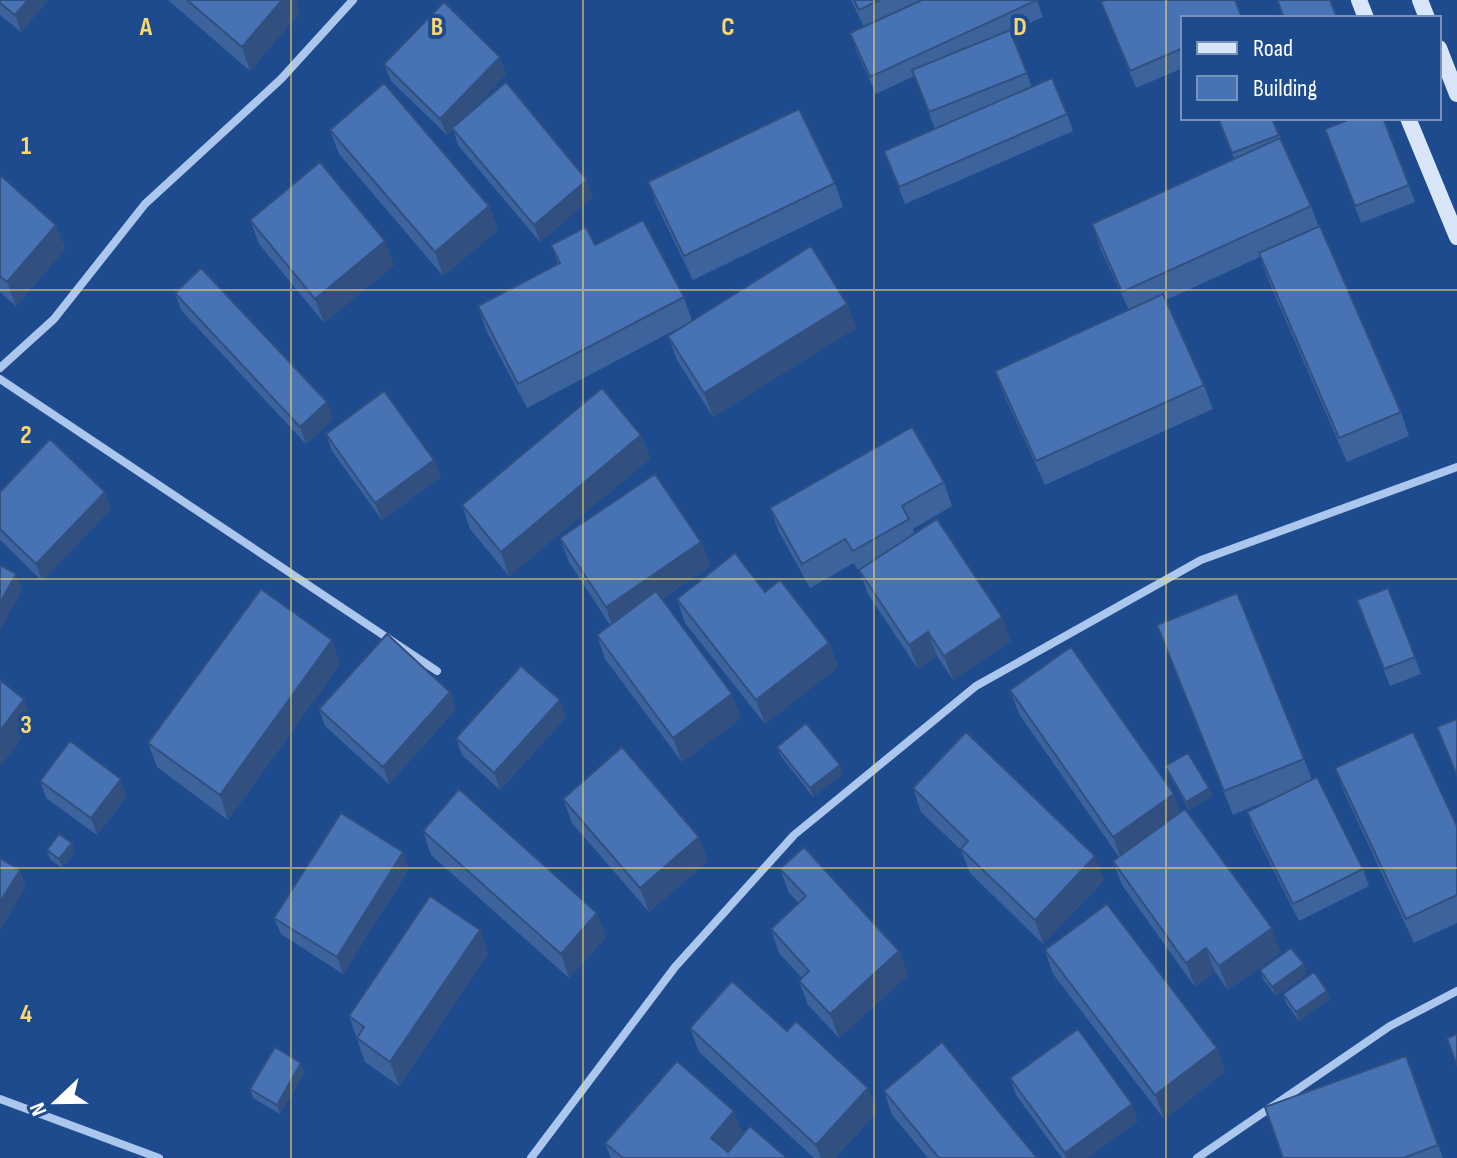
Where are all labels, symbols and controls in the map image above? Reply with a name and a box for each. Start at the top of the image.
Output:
text: A [139,12,153,43]
text: B [431,12,443,43]
text: C [721,12,735,43]
text: D [1013,12,1027,43]
legend [1181,16,1441,120]
text: Road [1253,34,1293,63]
text: Building [1253,74,1317,103]
text: 1 [21,131,31,162]
text: 2 [20,420,32,451]
text: 3 [20,710,32,741]
text: 4 [20,999,32,1030]
north arrow [16,1062,96,1142]
text: N [24,1098,54,1119]

